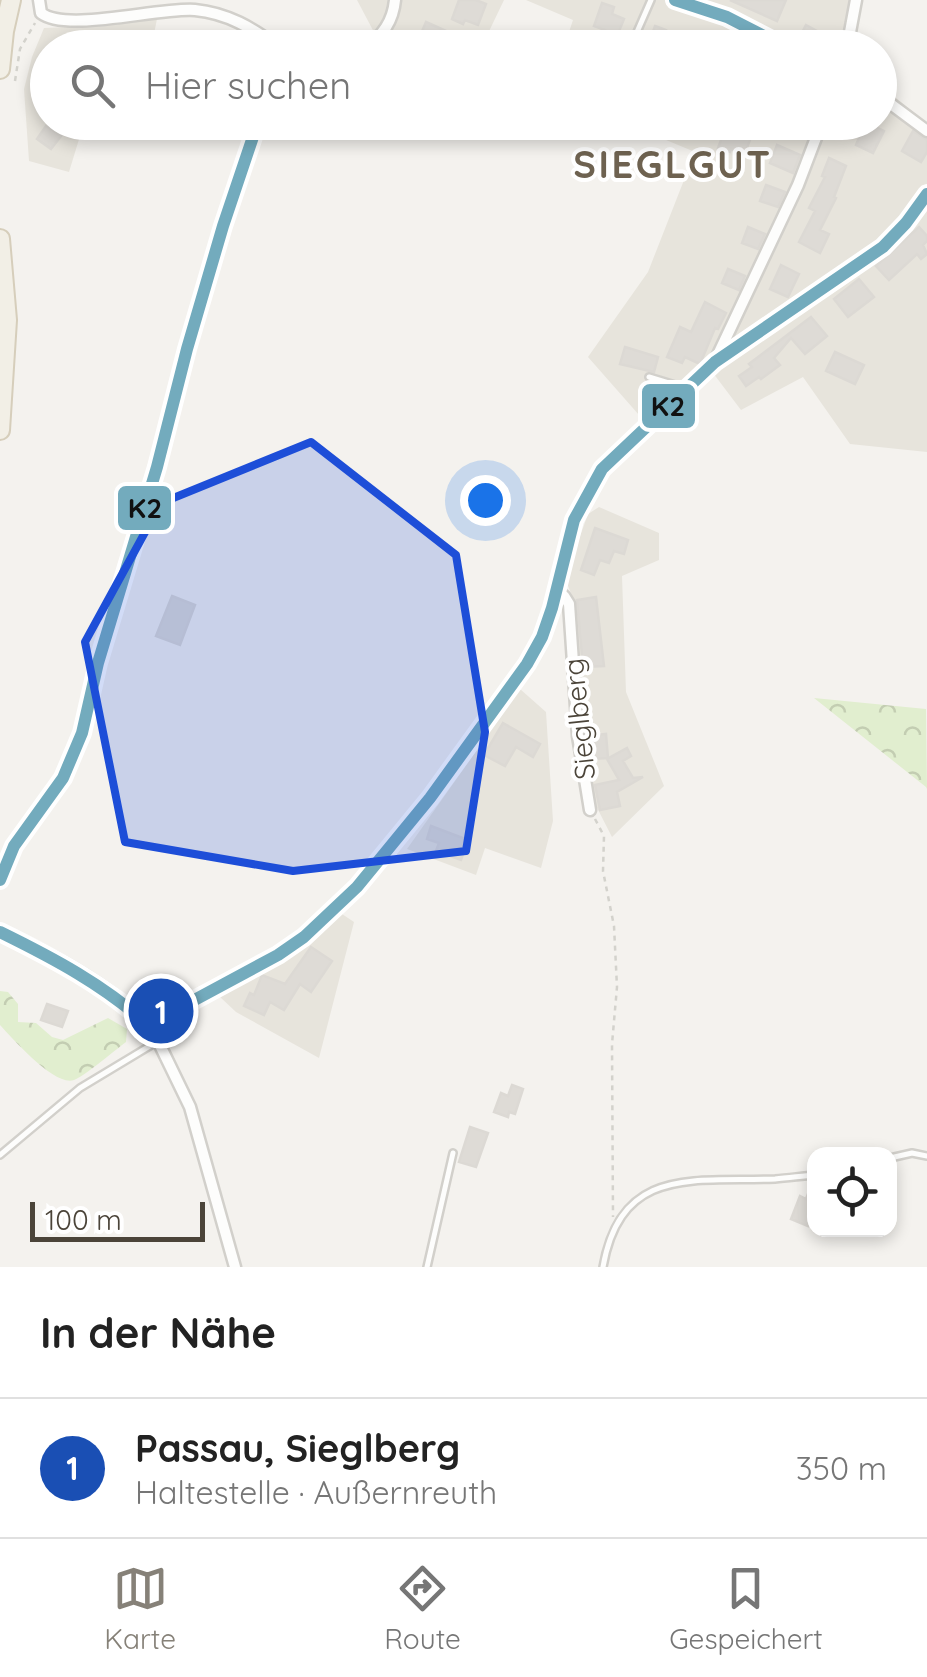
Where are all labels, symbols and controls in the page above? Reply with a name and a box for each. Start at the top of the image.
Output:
search box [30,30,897,140]
icon: search [65,58,120,113]
text: Hier suchen [145,61,351,109]
district label: SIEGLGUT [573,140,773,188]
line badge: K2 [640,382,697,430]
text: K2 [651,388,685,423]
your location [460,475,511,526]
line badge: K2 [116,484,173,532]
text: K2 [128,490,162,525]
street label: Sieglberg [555,657,602,782]
pin: 1 [128,974,194,1048]
map controls [807,1147,897,1237]
button: locate [807,1147,897,1237]
scale bar [30,1197,205,1242]
text: 100 m [45,1202,122,1237]
text: In der Nähe [40,1306,276,1359]
text: Passau, Sieglberg [135,1424,460,1472]
text: 1 [66,1448,79,1488]
text: 350 m [796,1448,887,1488]
text: Haltestelle · Außernreuth [135,1472,497,1512]
tab: Karte [104,1561,176,1656]
tab: Route [384,1561,461,1656]
tab: Gespeichert [669,1561,823,1656]

